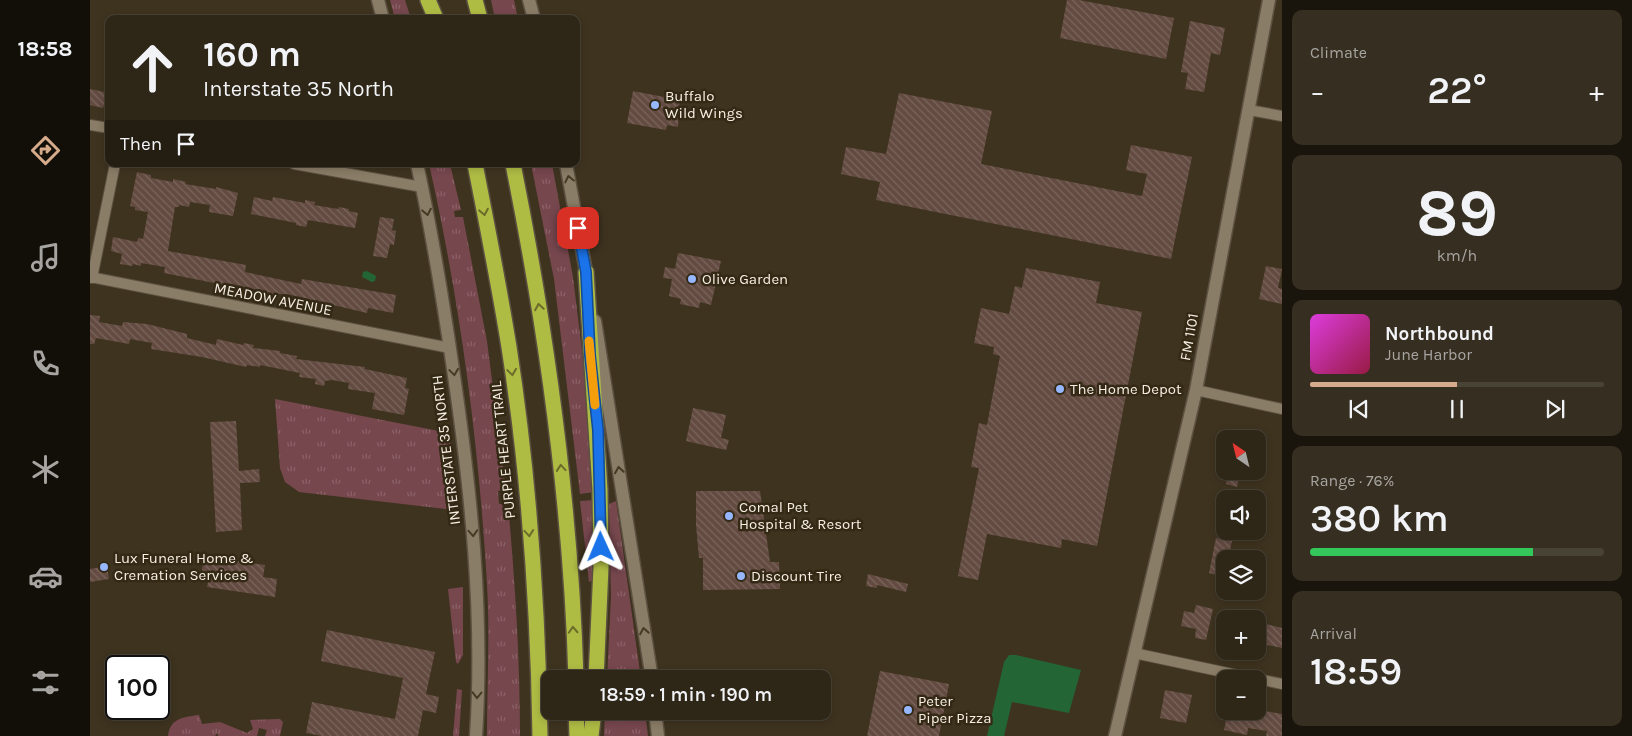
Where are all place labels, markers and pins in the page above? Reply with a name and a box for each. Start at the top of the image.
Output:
place label: Buffalo Wild Wings [665,87,743,122]
marker: Buffalo Wild Wings [649,99,661,111]
pin [557,207,599,249]
place label: Olive Garden [702,270,788,288]
marker: Olive Garden [686,273,698,285]
place label: The Home Depot [1070,380,1182,398]
marker: The Home Depot [1054,383,1066,395]
place label: Comal Pet Hospital & Resort [739,498,862,533]
marker: Comal Pet Hospital & Resort [723,510,735,522]
place label: Lux Funeral Home & Cremation Services [114,549,254,584]
marker: Lux Funeral Home & Cremation Services [98,561,110,573]
place label: Discount Tire [751,567,842,585]
marker: Discount Tire [735,570,747,582]
place label: Peter Piper Pizza [918,692,992,727]
marker: Peter Piper Pizza [902,704,914,716]

